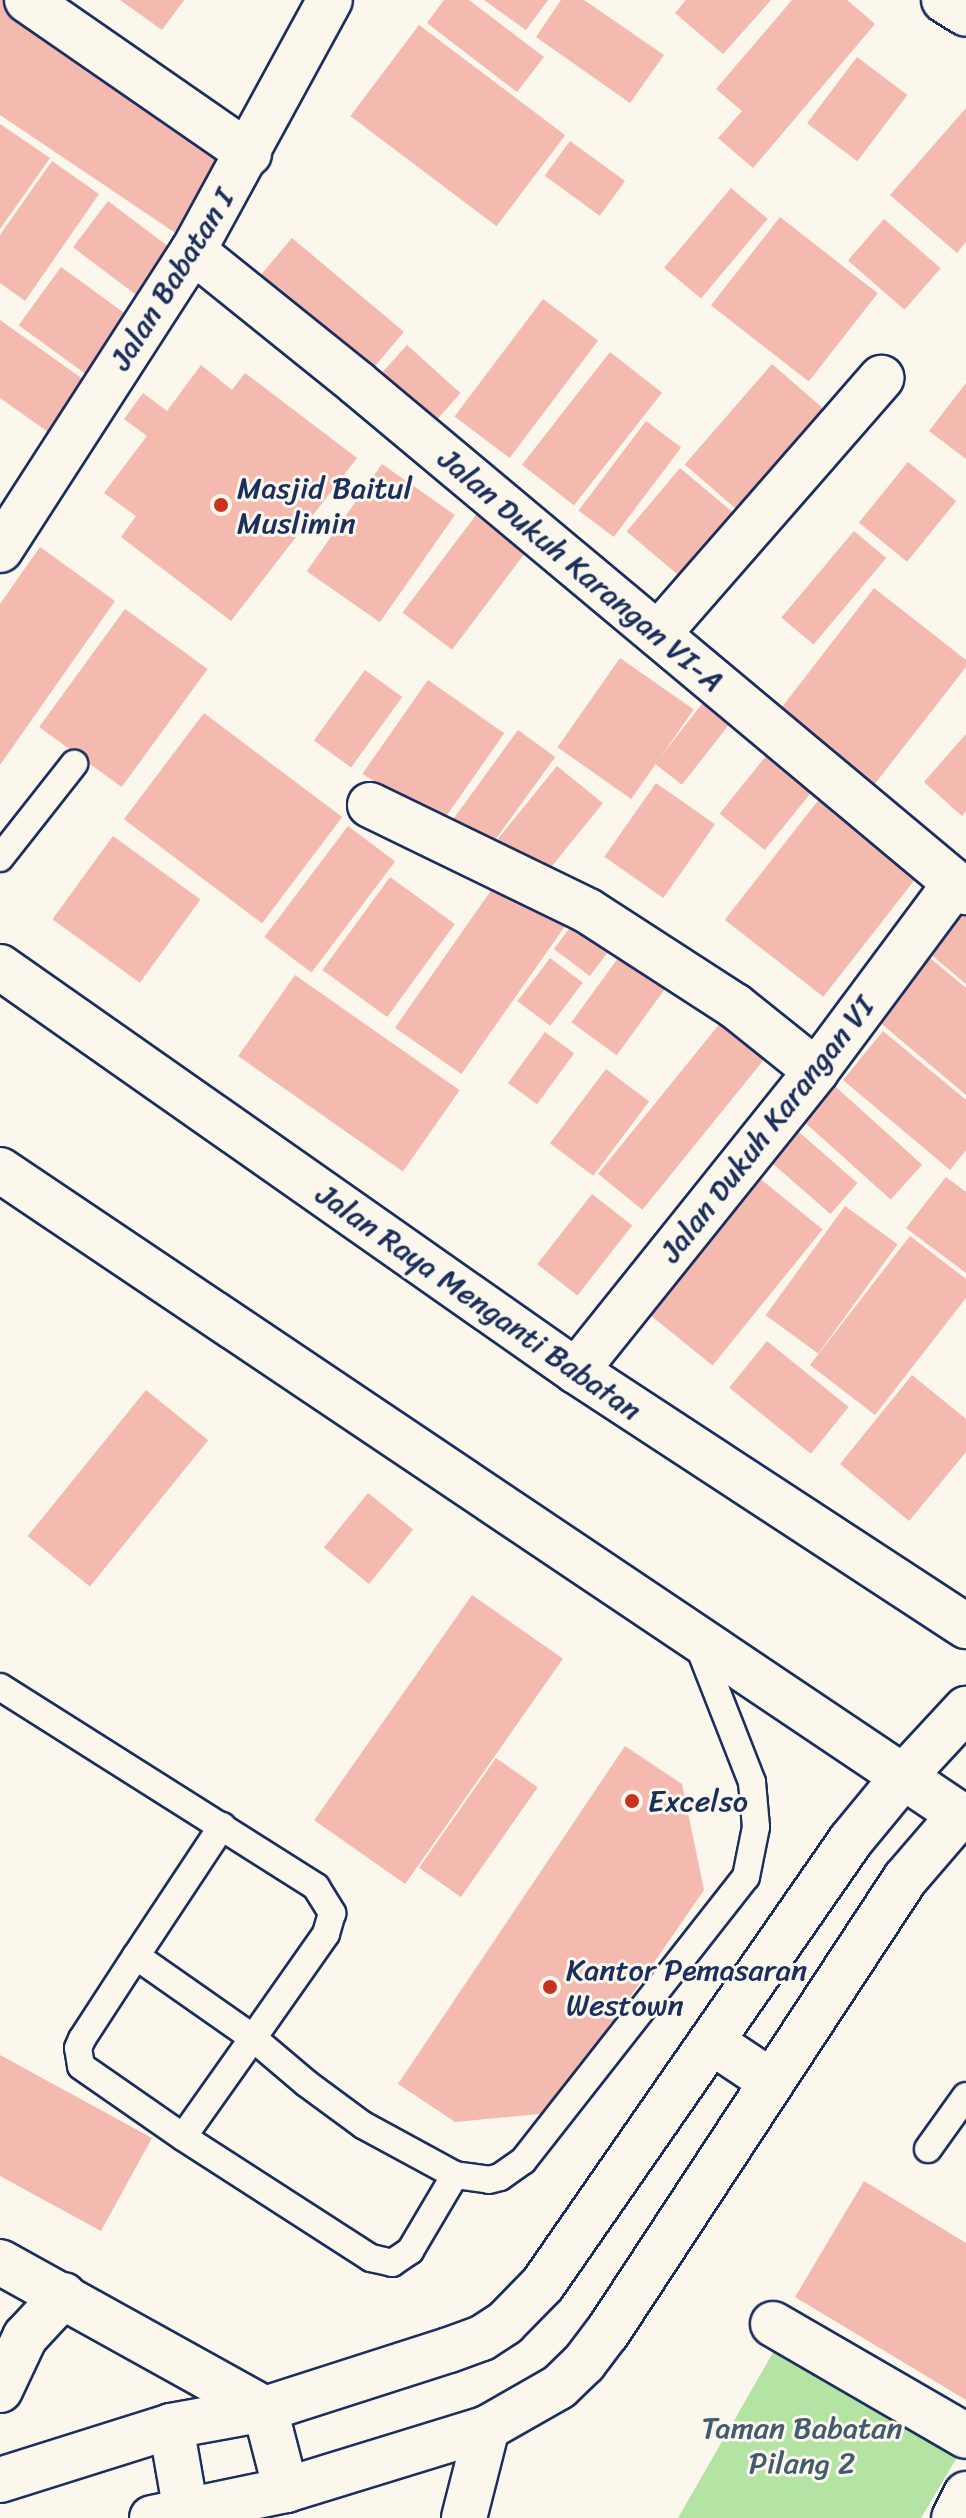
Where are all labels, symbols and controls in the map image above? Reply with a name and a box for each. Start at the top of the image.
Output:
street label: Jalan Babatan I [102,182,242,376]
street label: Jalan Dukuh Karangan VI-A [431,440,731,700]
place label: Masjid Baitul Muslimin [237,470,412,540]
marker: Masjid Baitul Muslimin [212,496,230,514]
street label: Jalan Dukuh Karangan VI [652,989,882,1269]
street label: Jalan Raya Menganti Babatan [309,1175,649,1429]
place label: Excelso [648,1783,748,1819]
marker: Excelso [623,1792,641,1810]
place label: Kantor Pemasaran Westown [566,1952,808,2022]
marker: Kantor Pemasaran Westown [541,1978,559,1996]
park label: Taman Babatan Pilang 2 [701,2410,903,2480]

